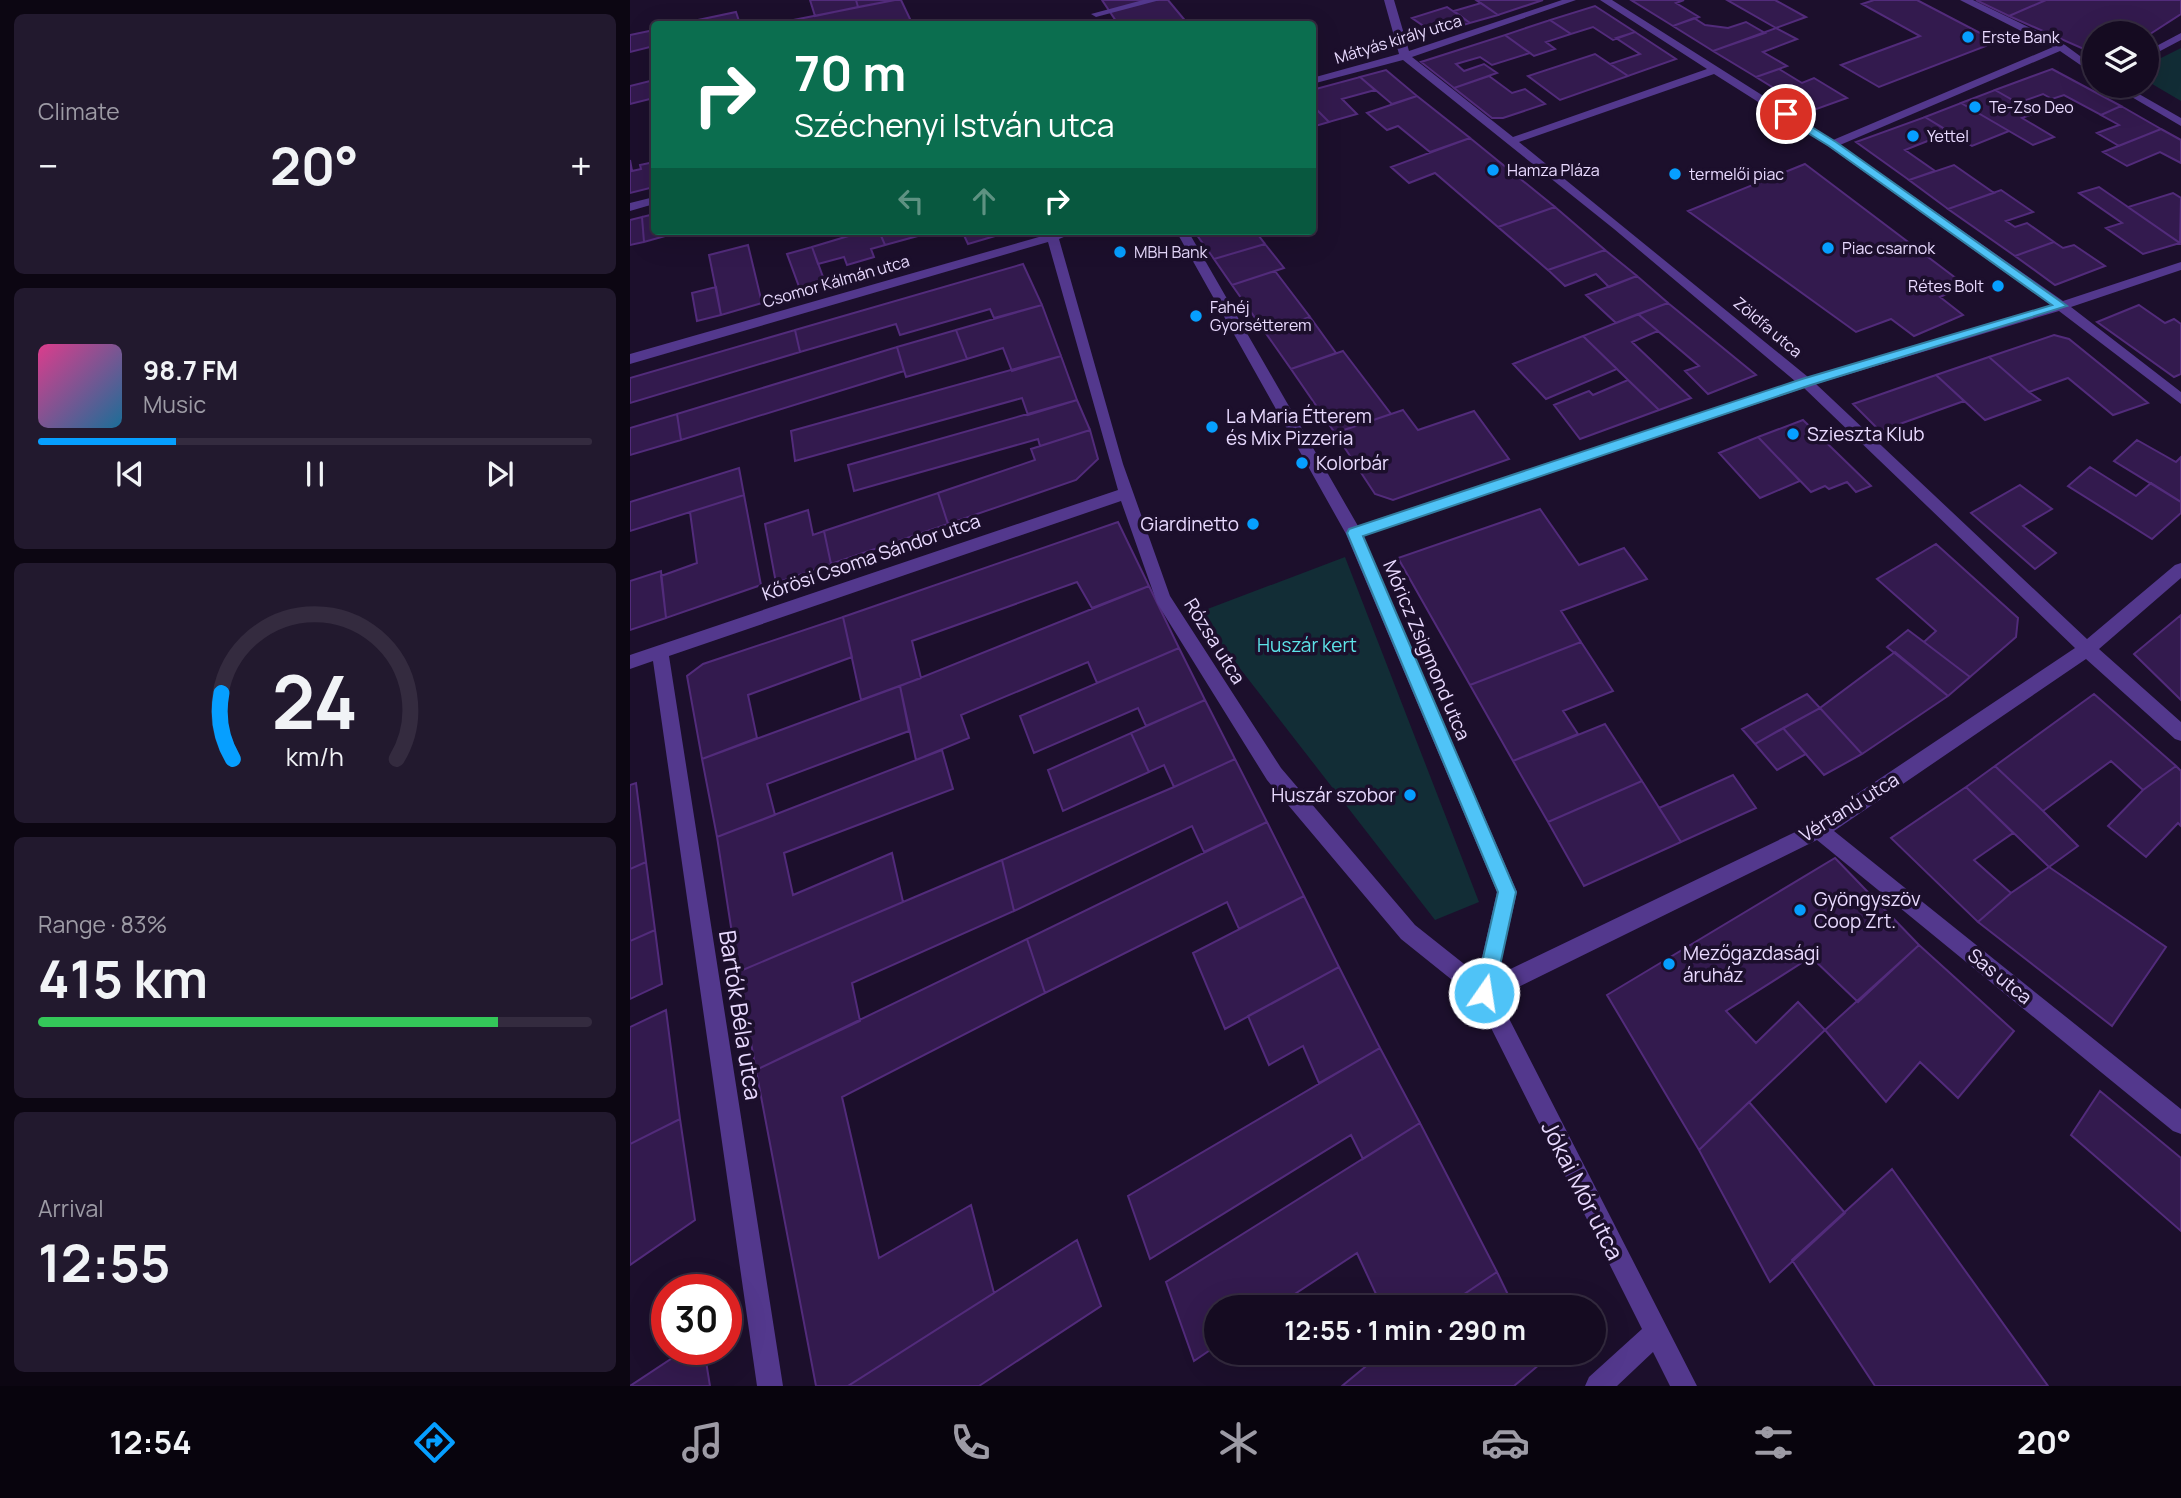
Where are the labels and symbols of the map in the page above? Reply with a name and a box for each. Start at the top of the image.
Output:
street label: Mátyás király utca [1332,9,1464,69]
place label: Erste Bank [1982,26,2061,48]
marker: Erste Bank [1960,29,1976,45]
pin [1756,84,1816,144]
place label: Te-Zso Deo [1989,96,2074,118]
marker: Te-Zso Deo [1967,99,1983,115]
place label: Yettel [1927,125,1969,147]
marker: Yettel [1905,128,1921,144]
place label: Hamza Pláza [1507,159,1600,181]
marker: Hamza Pláza [1485,162,1501,178]
place label: termelői piac [1689,163,1784,185]
marker: termelői piac [1667,166,1683,182]
place label: Piac csarnok [1842,237,1936,259]
marker: Piac csarnok [1820,240,1836,256]
place label: MBH Bank [1134,241,1209,263]
marker: MBH Bank [1112,244,1128,260]
street label: Csomor Kálmán utca [760,250,912,312]
place label: Rétes Bolt [1908,275,1984,297]
marker: Rétes Bolt [1990,278,2006,294]
street label: Zöldfa utca [1729,292,1807,362]
place label: Fahéj Gyorsétterem [1210,296,1312,336]
marker: Fahéj Gyorsétterem [1188,308,1204,324]
place label: La Maria Étterem és Mix Pizzeria [1226,403,1372,451]
marker: La Maria Étterem és Mix Pizzeria [1204,419,1220,435]
place label: Szieszta Klub [1807,421,1925,447]
marker: Szieszta Klub [1785,426,1801,442]
place label: Kolorbár [1316,450,1389,476]
marker: Kolorbár [1294,455,1310,471]
street label: Kőrösi Csoma Sándor utca [758,507,984,607]
place label: Giardinetto [1141,511,1239,537]
marker: Giardinetto [1245,516,1261,532]
street label: Móricz Zsigmond utca [1377,556,1477,744]
street label: Rózsa utca [1178,593,1252,689]
park label: Huszár kert [1257,632,1357,658]
street label: Vértanú utca [1794,766,1904,848]
place label: Huszár szobor [1271,782,1396,808]
marker: Huszár szobor [1402,787,1418,803]
place label: Gyöngyszöv Coop Zrt. [1814,886,1921,934]
marker: Gyöngyszöv Coop Zrt. [1792,902,1808,918]
street label: Bartók Béla utca [712,928,770,1102]
place label: Mezőgazdasági áruház [1683,940,1820,988]
street label: Sas utca [1962,942,2038,1010]
position arrow [1447,956,1521,1030]
marker: Mezőgazdasági áruház [1661,956,1677,972]
street label: Jókai Mór utca [1534,1115,1632,1265]
speed limit sign: 30 [651,1274,742,1365]

